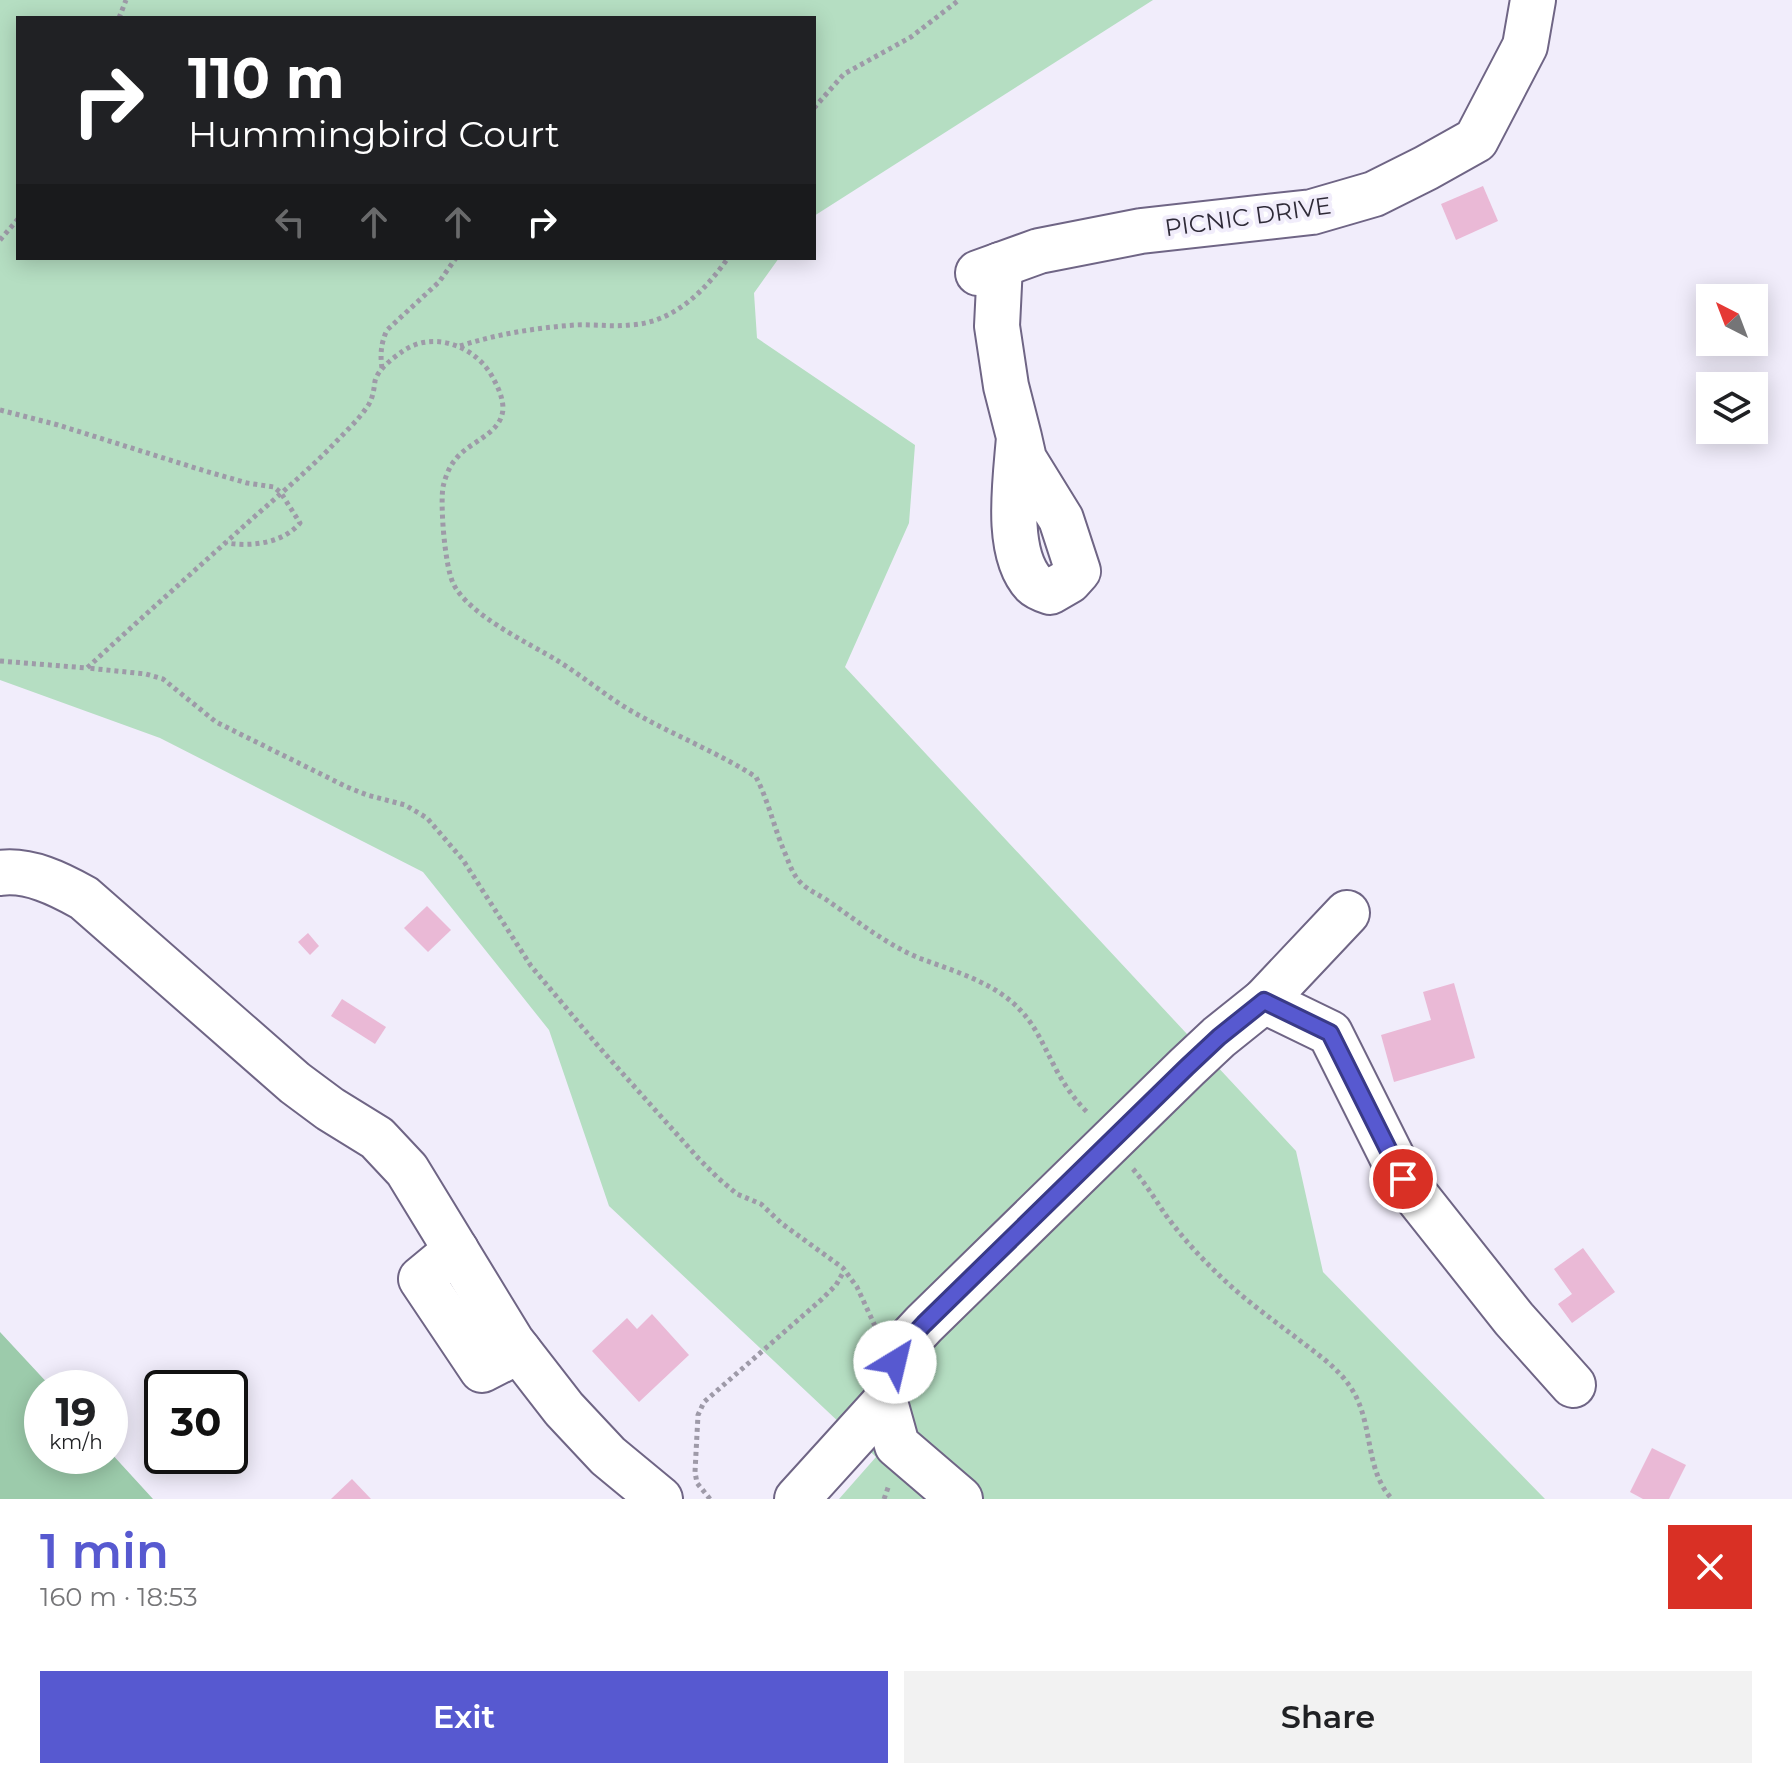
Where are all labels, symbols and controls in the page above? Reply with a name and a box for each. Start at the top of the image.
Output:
text: 110 m [188,44,345,112]
icon: right [56,48,160,152]
text: Hummingbird Court [188,112,560,156]
street label: PICNIC DRIVE [1163,190,1333,243]
icon: left [268,200,312,244]
icon: ahead [352,200,396,244]
icon: ahead [436,200,480,244]
icon: right [520,200,564,244]
north arrow [1696,284,1768,356]
map controls [1696,284,1768,444]
button: layers [1696,372,1768,444]
pin [1369,1145,1437,1213]
icon: arrive [1381,1157,1425,1201]
position arrow [853,1320,937,1404]
speed limit sign: 30 [144,1370,248,1474]
text: 19 [55,1387,97,1436]
text: km/h [49,1430,103,1454]
text: 1 min [40,1522,169,1580]
button: close [1668,1525,1752,1609]
text: 160 m · 18:53 [40,1581,198,1613]
button: Exit [40,1671,888,1763]
button: Share [904,1671,1752,1763]

